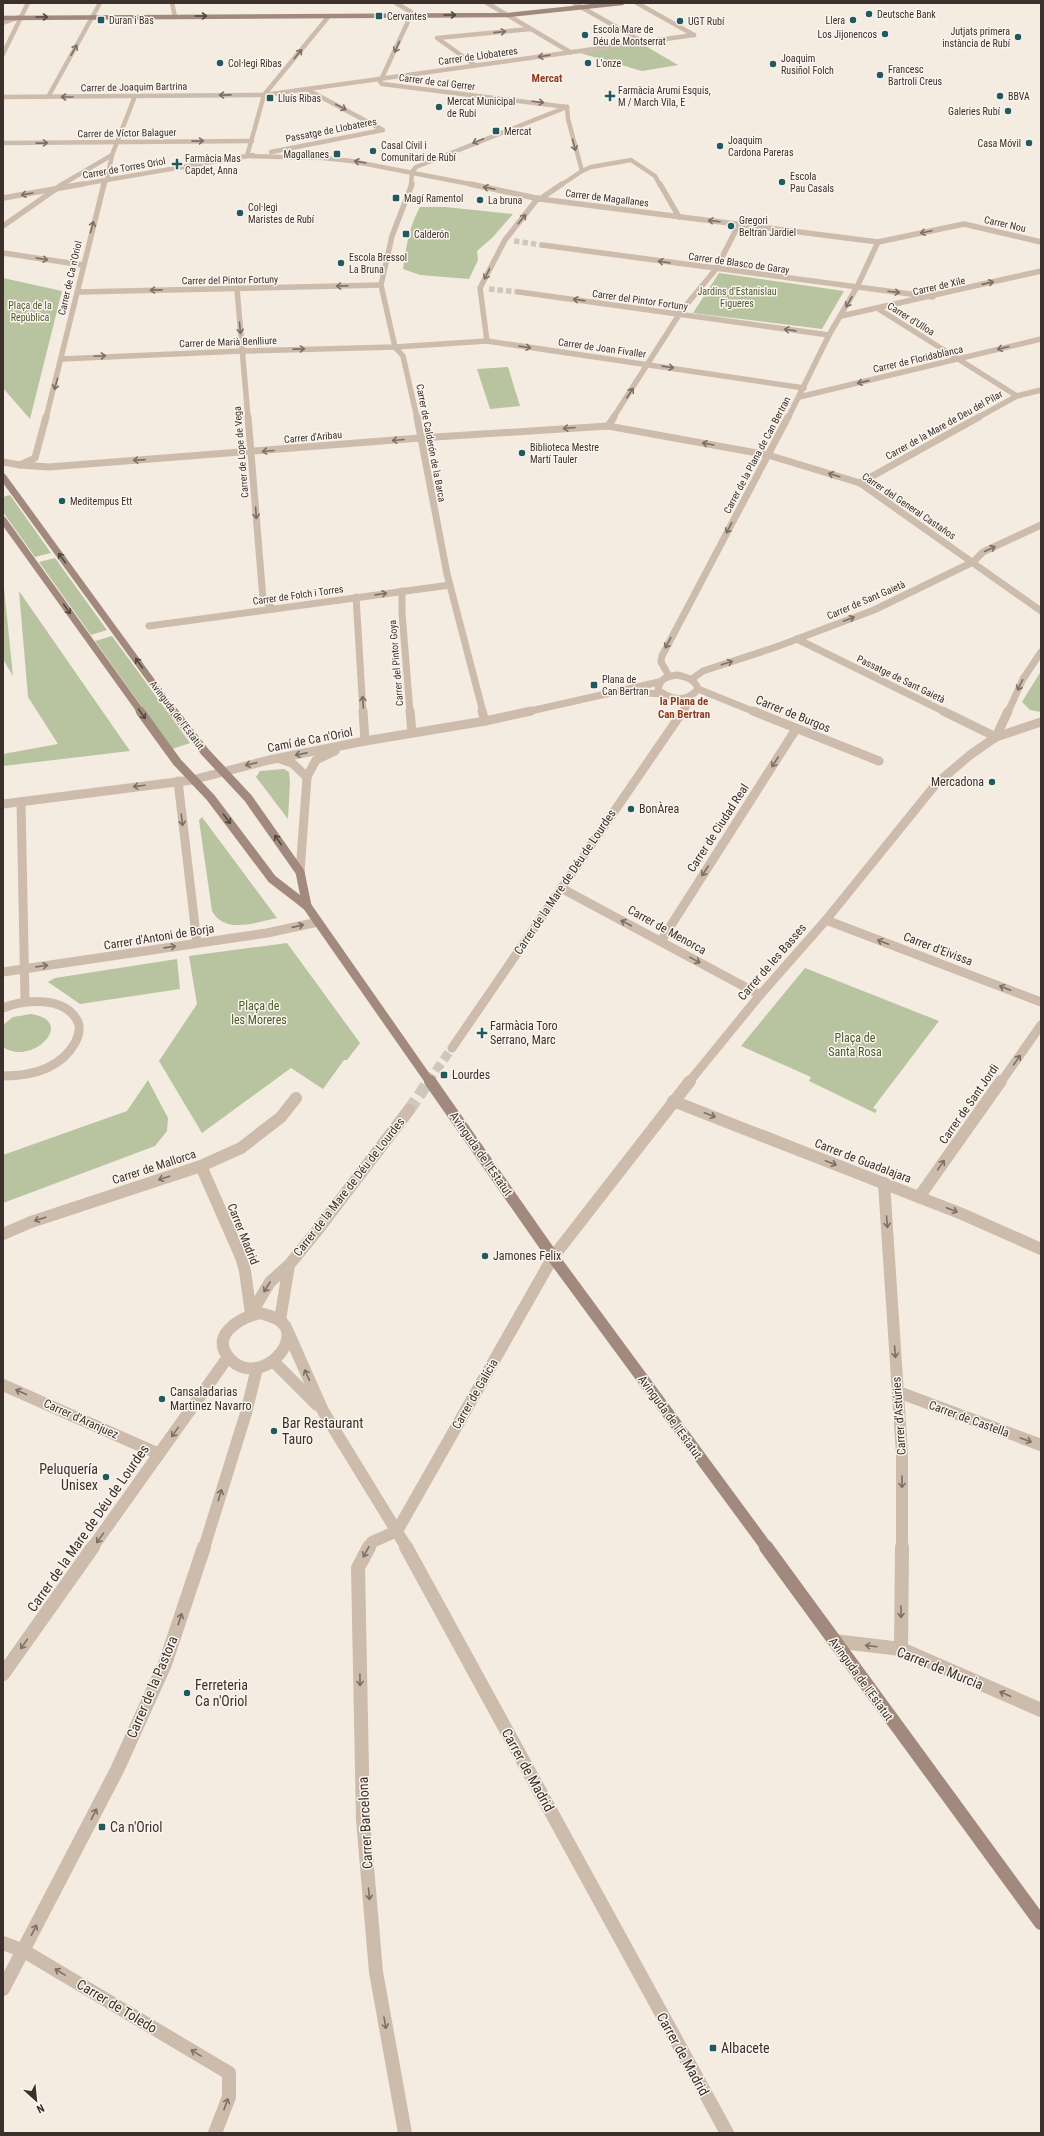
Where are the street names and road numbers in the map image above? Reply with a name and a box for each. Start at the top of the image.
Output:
street label: Carrer de Llobateres [438,45,519,67]
street label: Carrer de cal Gerrer [398,72,476,92]
street label: Carrer de Joaquim Bartrina [81,81,188,93]
street label: Passatge de Llobateres [284,116,378,144]
street label: Carrer de Víctor Balaguer [77,127,177,139]
street label: Carrer de Torres Oriol [82,155,166,181]
street label: Carrer de Magallanes [565,187,650,209]
street label: Carrer Nou [983,214,1027,234]
street label: Carrer de Ca n'Oriol [56,240,84,316]
street label: Carrer de Blasco de Garay [688,250,790,276]
street label: Carrer del Pintor Fortuny [182,274,278,286]
street label: Carrer de Xile [912,275,966,297]
street label: Carrer del Pintor Fortuny [591,288,689,312]
street label: Carrer d'Ulloa [886,300,937,338]
street label: Carrer de Marià Benlliure [179,335,277,349]
street label: Carrer de Joan Fivaller [557,336,647,360]
street label: Carrer de Floridablanca [872,343,964,375]
street label: Carrer de Calderón de la Barca [414,383,448,503]
street label: Carrer de la Mare de Deu del Pilar [884,388,1004,462]
street label: Carrer de la Plana de Can Bertran [721,395,793,515]
street label: Carrer de Lope de Vega [231,406,250,498]
street label: Carrer d'Aribau [283,429,343,445]
street label: Carrer del General Castaños [860,471,958,542]
street label: Carrer de Sant Gaietà [825,578,907,621]
street label: Carrer de Folch i Torres [252,583,345,607]
street label: Carrer del Pintor Goya [387,619,405,707]
street label: Passatge de Sant Gaietà [855,653,947,705]
street label: Avinguda de l'Estatut [148,679,206,751]
street label: Carrer de Burgos [754,693,832,735]
street label: Camí de Ca n'Oriol [266,725,354,755]
street label: Carrer de Ciudad Real [684,781,752,875]
street label: Carrer de la Mare de Déu de Lourdes [511,807,619,957]
street label: Carrer de Menorca [625,903,709,957]
street label: Carrer d'Antoni de Borja [103,921,215,953]
street label: Carrer de les Basses [735,921,809,1003]
street label: Carrer d'Eivissa [901,929,975,969]
street label: Carrer de Sant Jordi [936,1061,1002,1147]
street label: Avinguda de l'Estatut [447,1109,515,1199]
street label: Carrer de la Mare de Déu de Lourdes [291,1115,407,1259]
street label: Carrer de Guadalajara [813,1136,914,1186]
street label: Carrer de Mallorca [110,1147,198,1187]
street label: Carrer Madrid [224,1201,262,1267]
street label: Carrer de Galícia [449,1356,501,1432]
street label: Avinguda de l'Estatut [635,1373,705,1462]
street label: Carrer d'Astúries [889,1376,909,1456]
street label: Carrer d'Aranjuez [41,1396,121,1442]
street label: Carrer de Castella [927,1398,1011,1440]
street label: Carrer de la Mare de Déu de Lourdes [24,1441,152,1615]
street label: Carrer de la Pastora [123,1633,181,1741]
street label: Avinguda de l'Estatut [826,1635,896,1724]
street label: Carrer de Murcia [895,1643,985,1693]
street label: Carrer de Madrid [499,1726,557,1814]
street label: Carrer Barcelona [355,1776,375,1870]
street label: Carrer de Toledo [74,1976,160,2036]
street label: Carrer de Madrid [654,2010,712,2098]

